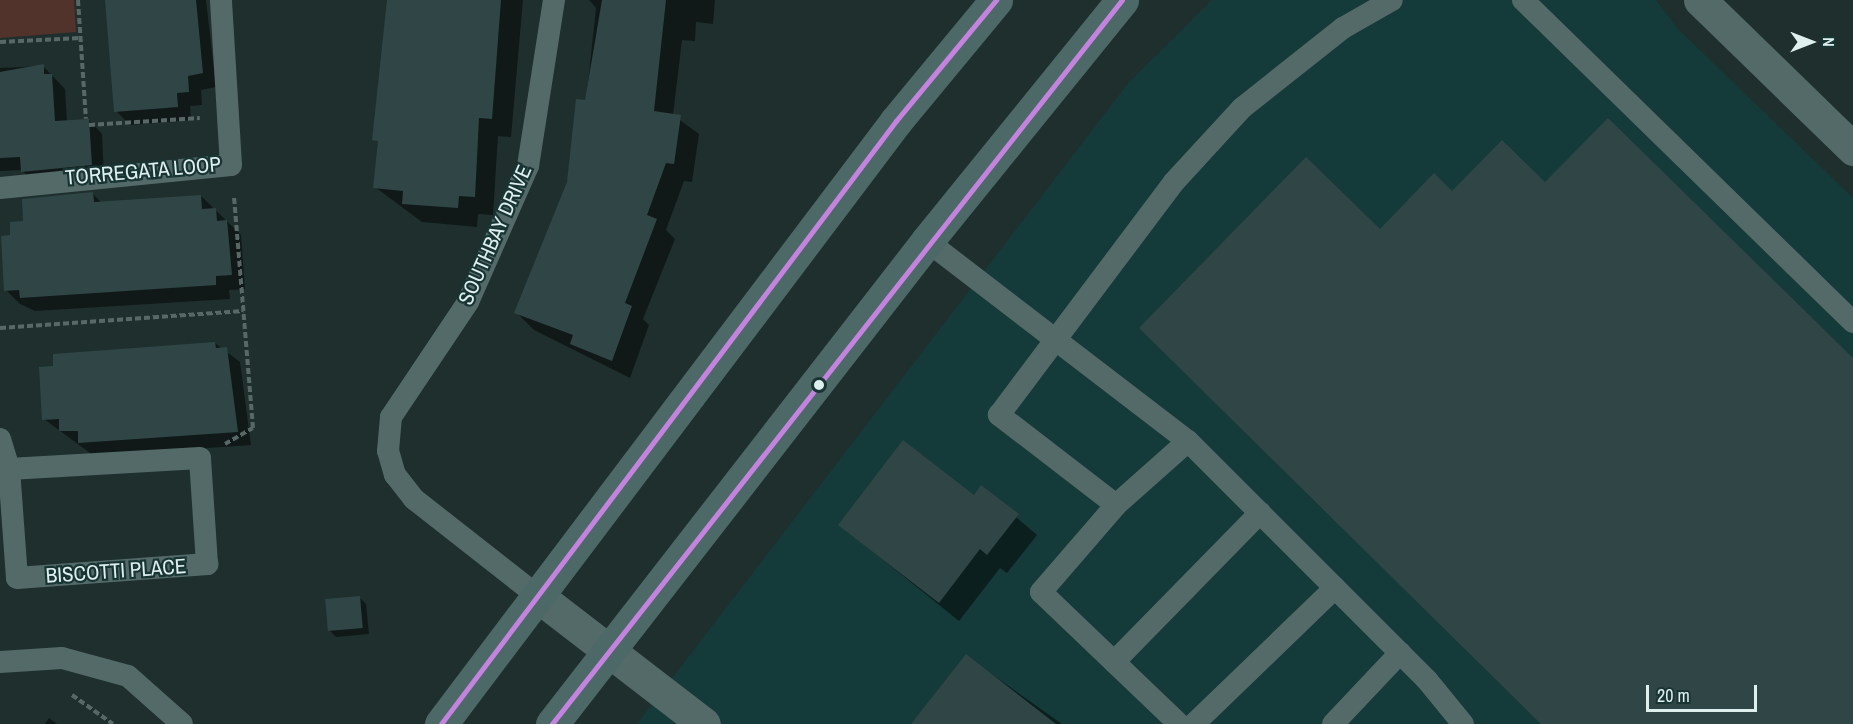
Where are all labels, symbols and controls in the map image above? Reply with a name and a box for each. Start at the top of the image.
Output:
north arrow [1781,12,1841,72]
text: N [1818,37,1840,47]
street label: TORREGATA LOOP [64,152,222,190]
street label: SOUTHBAY DRIVE [453,161,537,309]
unlabelled marker [813,379,825,391]
street label: BISCOTTI PLACE [45,554,187,588]
scale bar [1649,673,1760,711]
text: 20 m [1657,683,1690,708]

